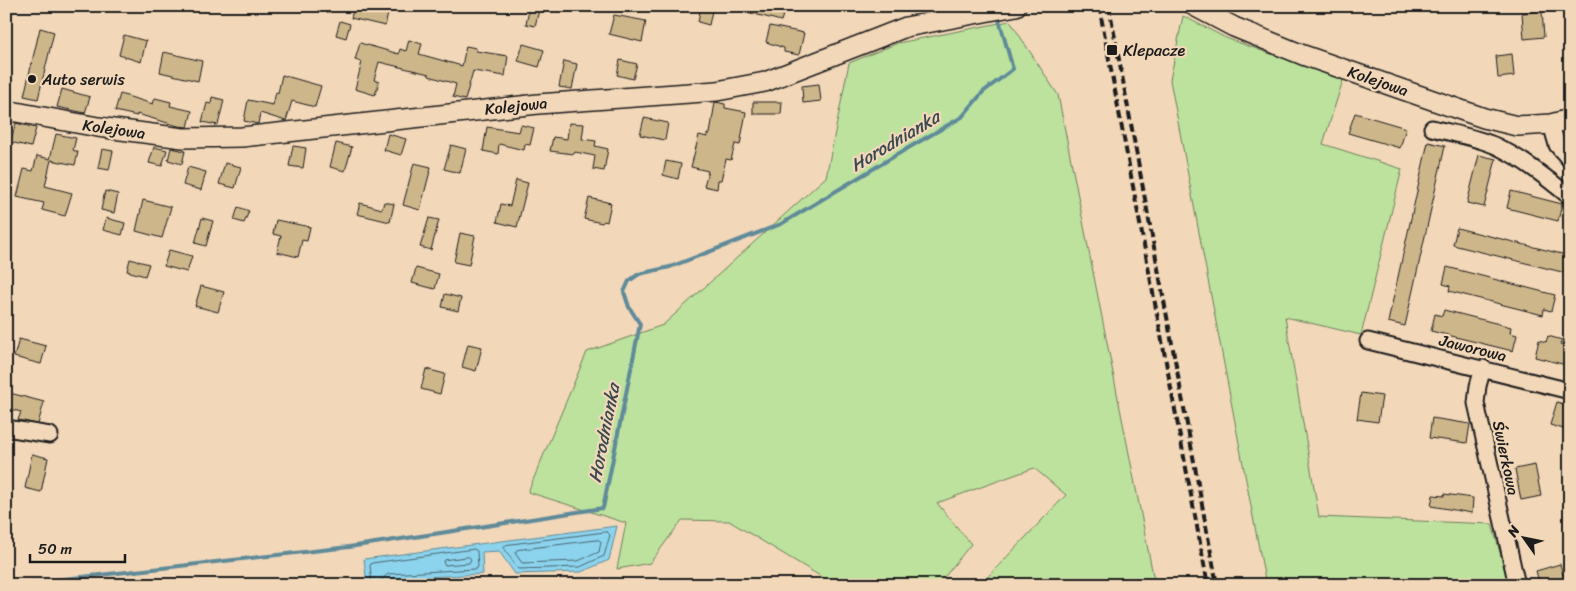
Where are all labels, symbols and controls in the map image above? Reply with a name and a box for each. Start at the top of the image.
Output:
place label: Klepacze [1123,36,1186,65]
marker: Klepacze [1105,43,1119,57]
street label: Kolejowa [1344,57,1412,105]
place label: Auto serwis [41,65,125,94]
marker: Auto serwis [26,73,38,85]
street label: Kolejowa [483,88,549,124]
water label: Horodnianka [844,101,948,180]
street label: Kolejowa [81,110,147,148]
street label: Jaworowa [1435,325,1510,370]
water label: Horodnianka [579,379,630,485]
street label: Świerkowa [1484,418,1528,498]
north arrow [1498,514,1548,564]
text: N [1500,520,1527,543]
scale bar [30,531,125,563]
text: 50 m [38,536,73,562]

